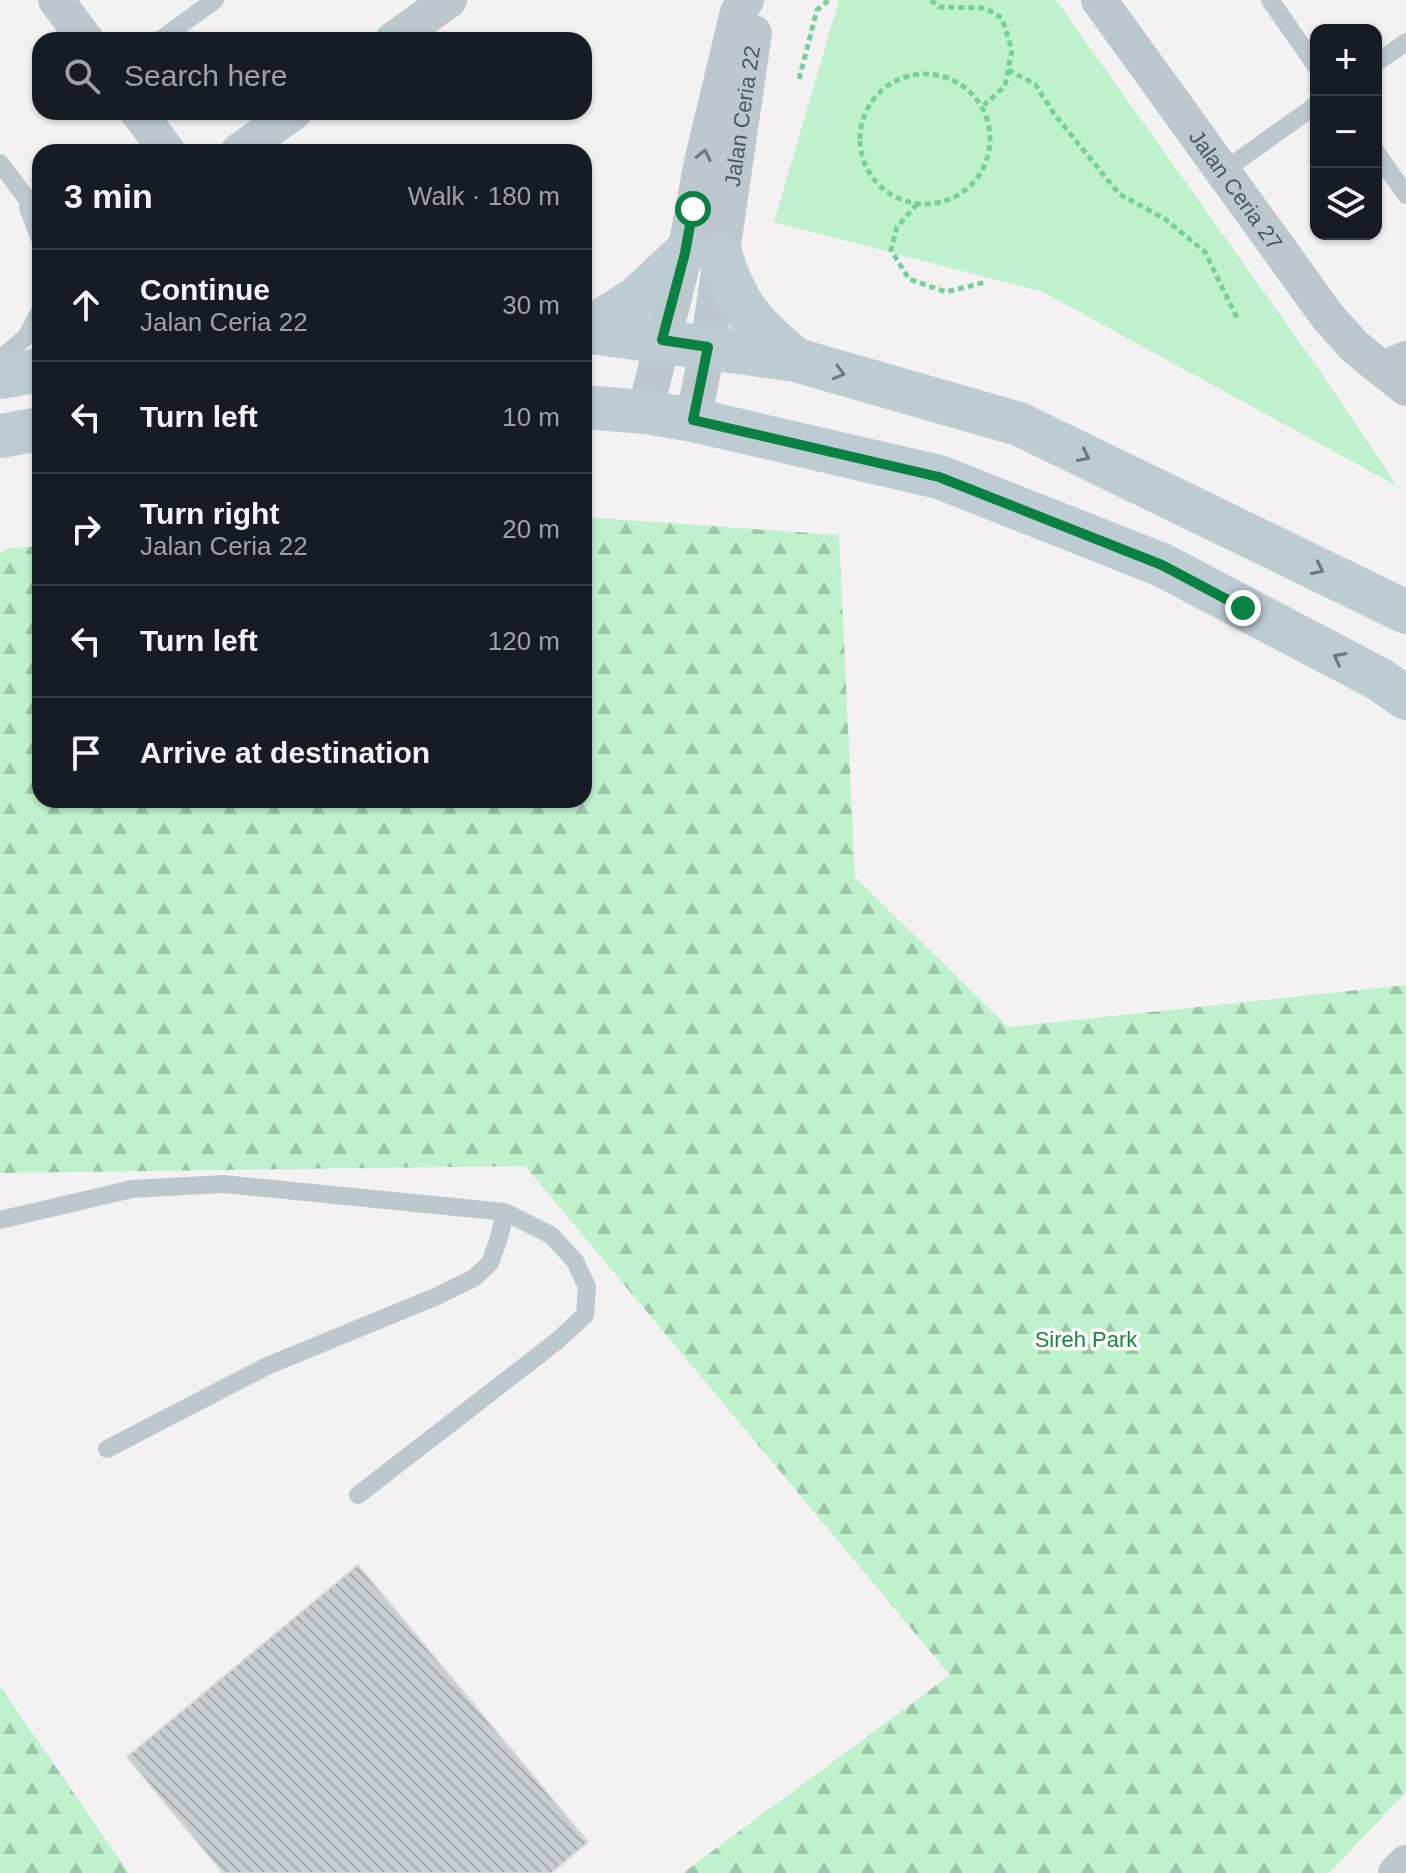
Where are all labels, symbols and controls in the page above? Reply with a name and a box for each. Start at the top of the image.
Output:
map controls [1310,24,1382,240]
button: + [1310,24,1382,96]
search box [32,32,592,120]
street label: Jalan Ceria 22 [720,44,765,188]
icon: search [60,54,104,98]
text: Search here [124,59,287,92]
button: − [1310,96,1382,168]
street label: Jalan Ceria 27 [1184,125,1287,255]
one-way arrow [695,149,712,163]
button: layers [1310,168,1382,240]
text: 3 min [64,177,153,215]
text: Walk · 180 m [408,181,560,211]
route start [675,191,711,227]
text: Continue [140,273,270,306]
icon: ahead [64,283,108,327]
text: 30 m [502,290,560,320]
text: Jalan Ceria 22 [140,307,308,337]
one-way arrow [831,363,845,380]
icon: left [64,395,108,439]
text: Turn left [140,400,258,433]
text: 10 m [502,402,560,432]
one-way arrow [1076,446,1091,462]
text: Turn right [140,497,279,530]
icon: right [64,507,108,551]
text: 20 m [502,514,560,544]
text: Jalan Ceria 22 [140,531,308,561]
one-way arrow [1310,559,1325,575]
route end [1225,590,1261,626]
icon: left [64,619,108,663]
text: Turn left [140,624,258,657]
text: 120 m [488,626,560,656]
one-way arrow [1333,652,1347,667]
icon: arrive [64,731,108,775]
text: Arrive at destination [140,736,430,769]
park label: Sireh Park [1035,1327,1138,1352]

